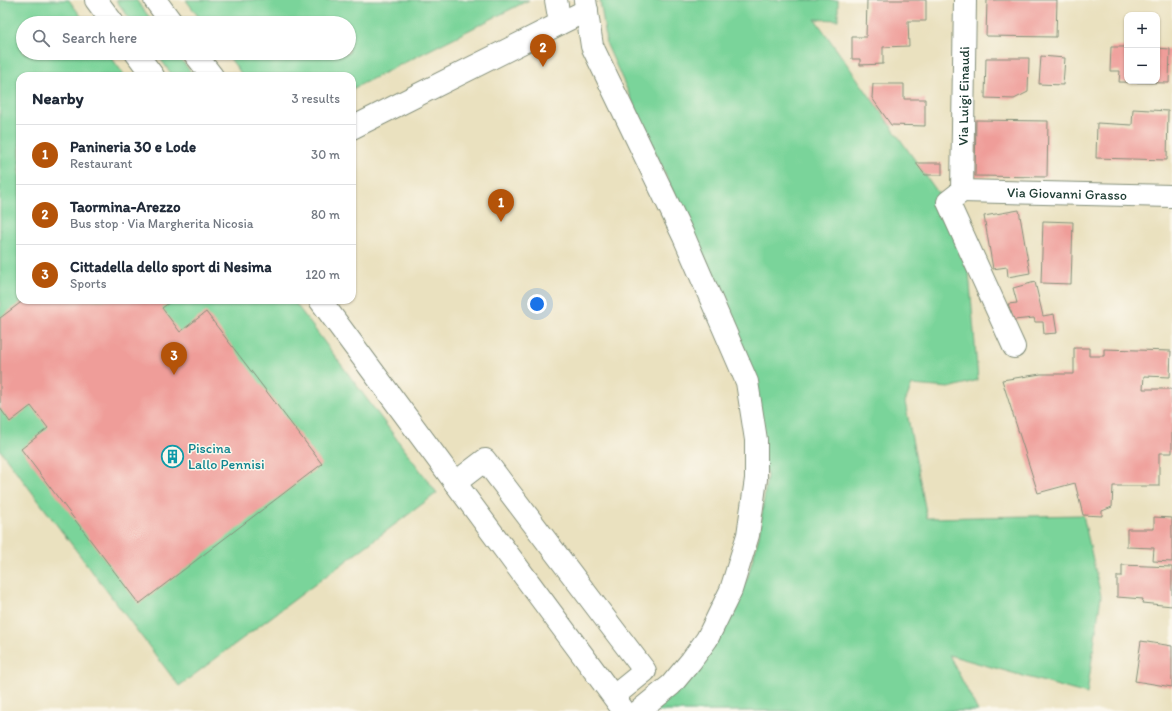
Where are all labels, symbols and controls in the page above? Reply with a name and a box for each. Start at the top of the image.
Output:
map controls [1124,12,1160,84]
button: + [1124,12,1160,48]
search box [16,16,356,60]
icon: search [30,27,52,49]
text: Search here [62,29,137,47]
pin: 2 [530,34,556,67]
street label: Via Luigi Einaudi [955,46,973,146]
button: − [1124,48,1160,84]
text: Nearby [32,88,84,108]
text: 3 results [291,91,340,106]
text: Panineria 30 e Lode [70,138,196,156]
text: 1 [42,147,48,162]
text: 30 m [311,147,340,162]
text: Restaurant [70,156,132,171]
street label: Via Giovanni Grasso [1007,184,1127,204]
pin: 1 [488,189,514,222]
text: Taormina-Arezzo [70,198,181,216]
text: 2 [42,207,48,222]
text: 80 m [311,207,340,222]
text: Bus stop · Via Margherita Nicosia [70,216,254,231]
text: Cittadella dello sport di Nesima [70,258,272,276]
text: 3 [41,267,49,282]
text: 120 m [305,267,340,282]
text: Sports [70,276,106,291]
your location [527,294,547,314]
pin: 3 [161,342,187,375]
place label: Piscina Lallo Pennisi [188,440,265,473]
building icon: Piscina Lallo Pennisi [159,443,185,469]

